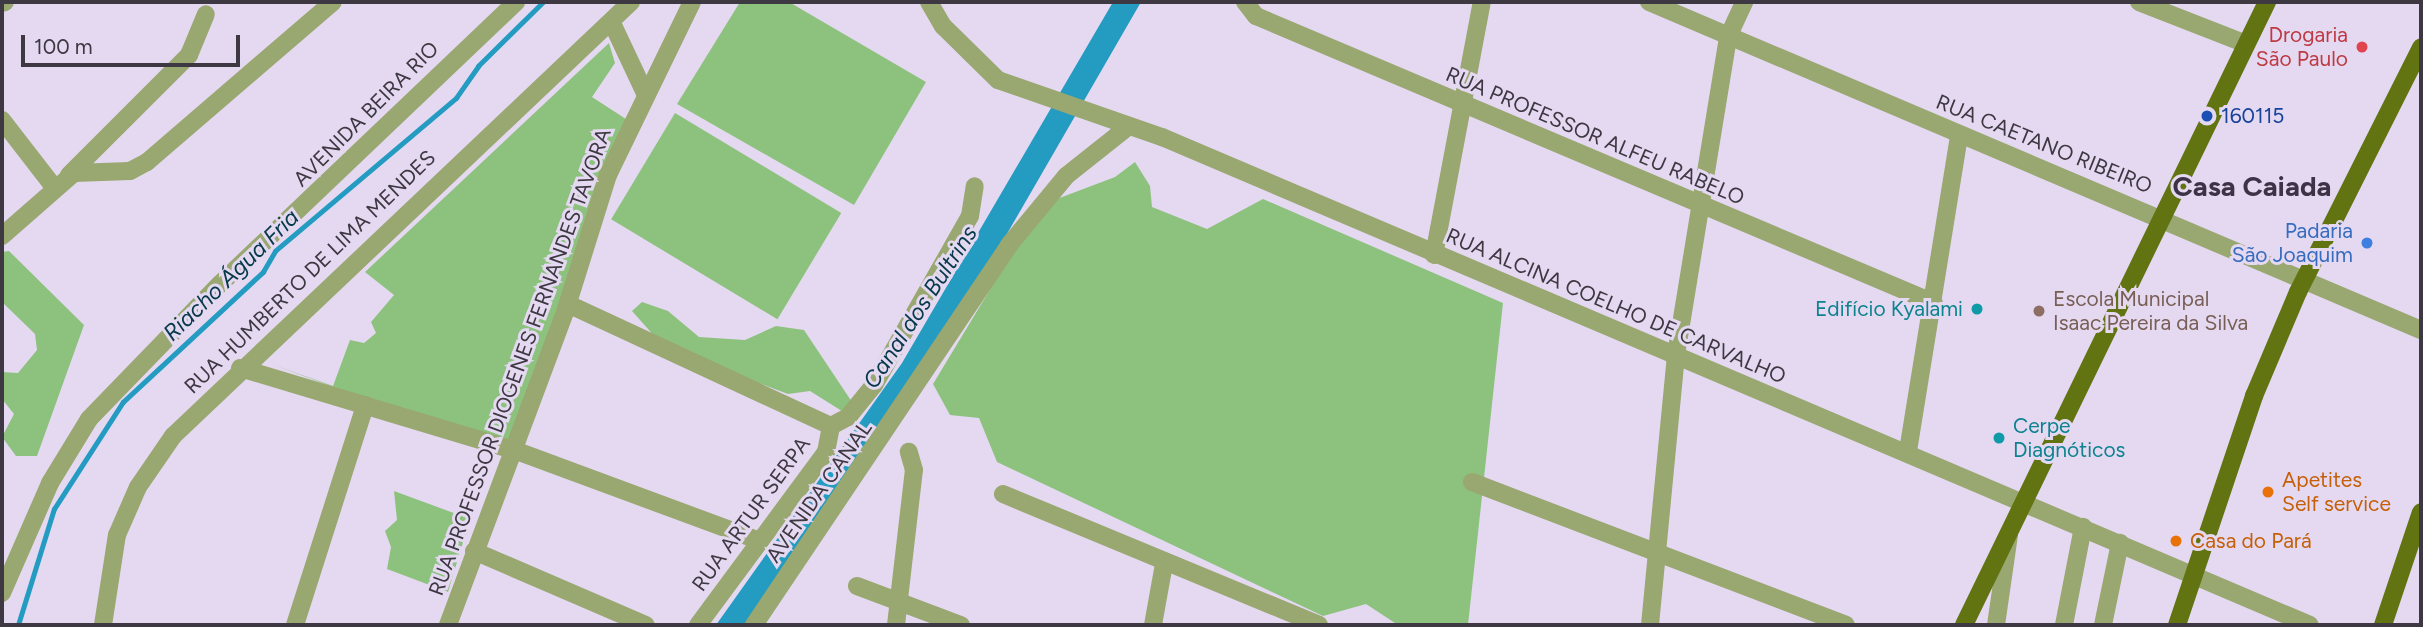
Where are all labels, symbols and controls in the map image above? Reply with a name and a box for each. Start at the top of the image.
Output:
scale bar [24,21,243,65]
place label: Drogaria São Paulo [2256,22,2348,72]
text: 100 m [34,34,93,59]
street label: AVENIDA BEIRA RIO [288,36,444,192]
marker: Drogaria São Paulo [2354,39,2370,55]
street label: RUA PROFESSOR ALFEU RABELO [1442,62,1748,210]
street label: RUA CAETANO RIBEIRO [1932,89,2156,199]
place label: 160115 [2221,103,2284,129]
marker: 160115 [2199,108,2215,124]
street label: RUA PROFESSOR DIOGENES FERNANDES TAVORA [423,125,617,599]
street label: RUA HUMBERTO DE LIMA MENDES [179,145,441,399]
district label: Casa Caiada [2173,169,2331,203]
water label: Riacho Água Fria [157,203,305,347]
place label: Padaria São Joaquim [2232,218,2353,268]
water label: Canal dos Bultrins [857,221,983,393]
street label: RUA ALCINA COELHO DE CARVALHO [1442,223,1790,389]
marker: Padaria São Joaquim [2359,235,2375,251]
place label: Escola Municipal Isaac Pereira da Silva [2053,286,2248,336]
place label: Edifício Kyalami [1815,296,1963,322]
marker: Edifício Kyalami [1969,301,1985,317]
marker: Escola Municipal Isaac Pereira da Silva [2031,303,2047,319]
place label: Cerpe Diagnóticos [2013,413,2125,463]
street label: AVENIDA CANAL [761,416,877,568]
marker: Cerpe Diagnóticos [1991,430,2007,446]
street label: RUA ARTUR SERPA [687,432,815,596]
place label: Apetites Self service [2282,467,2391,517]
marker: Apetites Self service [2260,484,2276,500]
place label: Casa do Pará [2190,528,2312,554]
marker: Casa do Pará [2168,533,2184,549]

